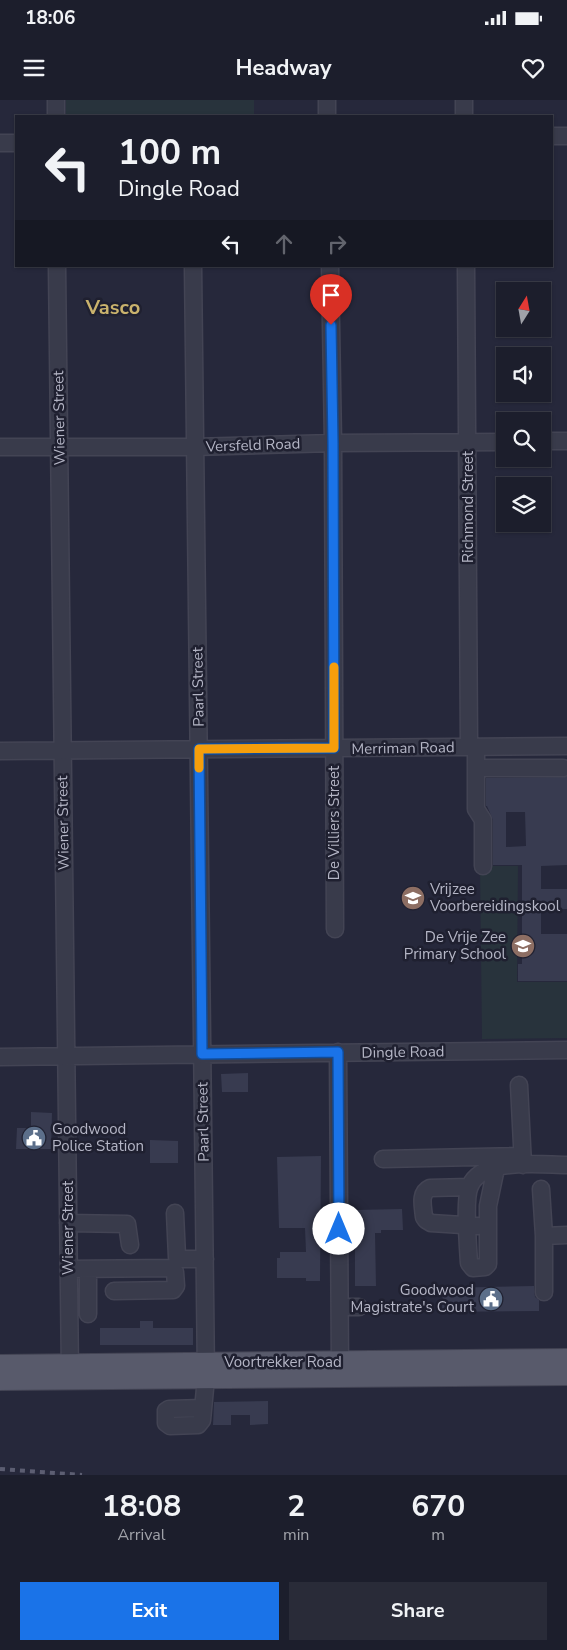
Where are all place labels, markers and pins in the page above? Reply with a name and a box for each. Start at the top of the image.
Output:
pin [310,274,352,325]
place label: Vrijzee Voorbereidingskool [429,879,561,916]
school or university icon: Vrijzee Voorbereidingskool [400,885,426,911]
place label: De Vrije Zee Primary School [404,927,507,964]
school or university icon: De Vrije Zee Primary School [510,933,536,959]
place label: Goodwood Police Station [52,1119,144,1156]
public building icon: Goodwood Police Station [21,1125,47,1151]
place label: Goodwood Magistrate's Court [350,1280,475,1317]
public building icon: Goodwood Magistrate's Court [478,1286,504,1312]

